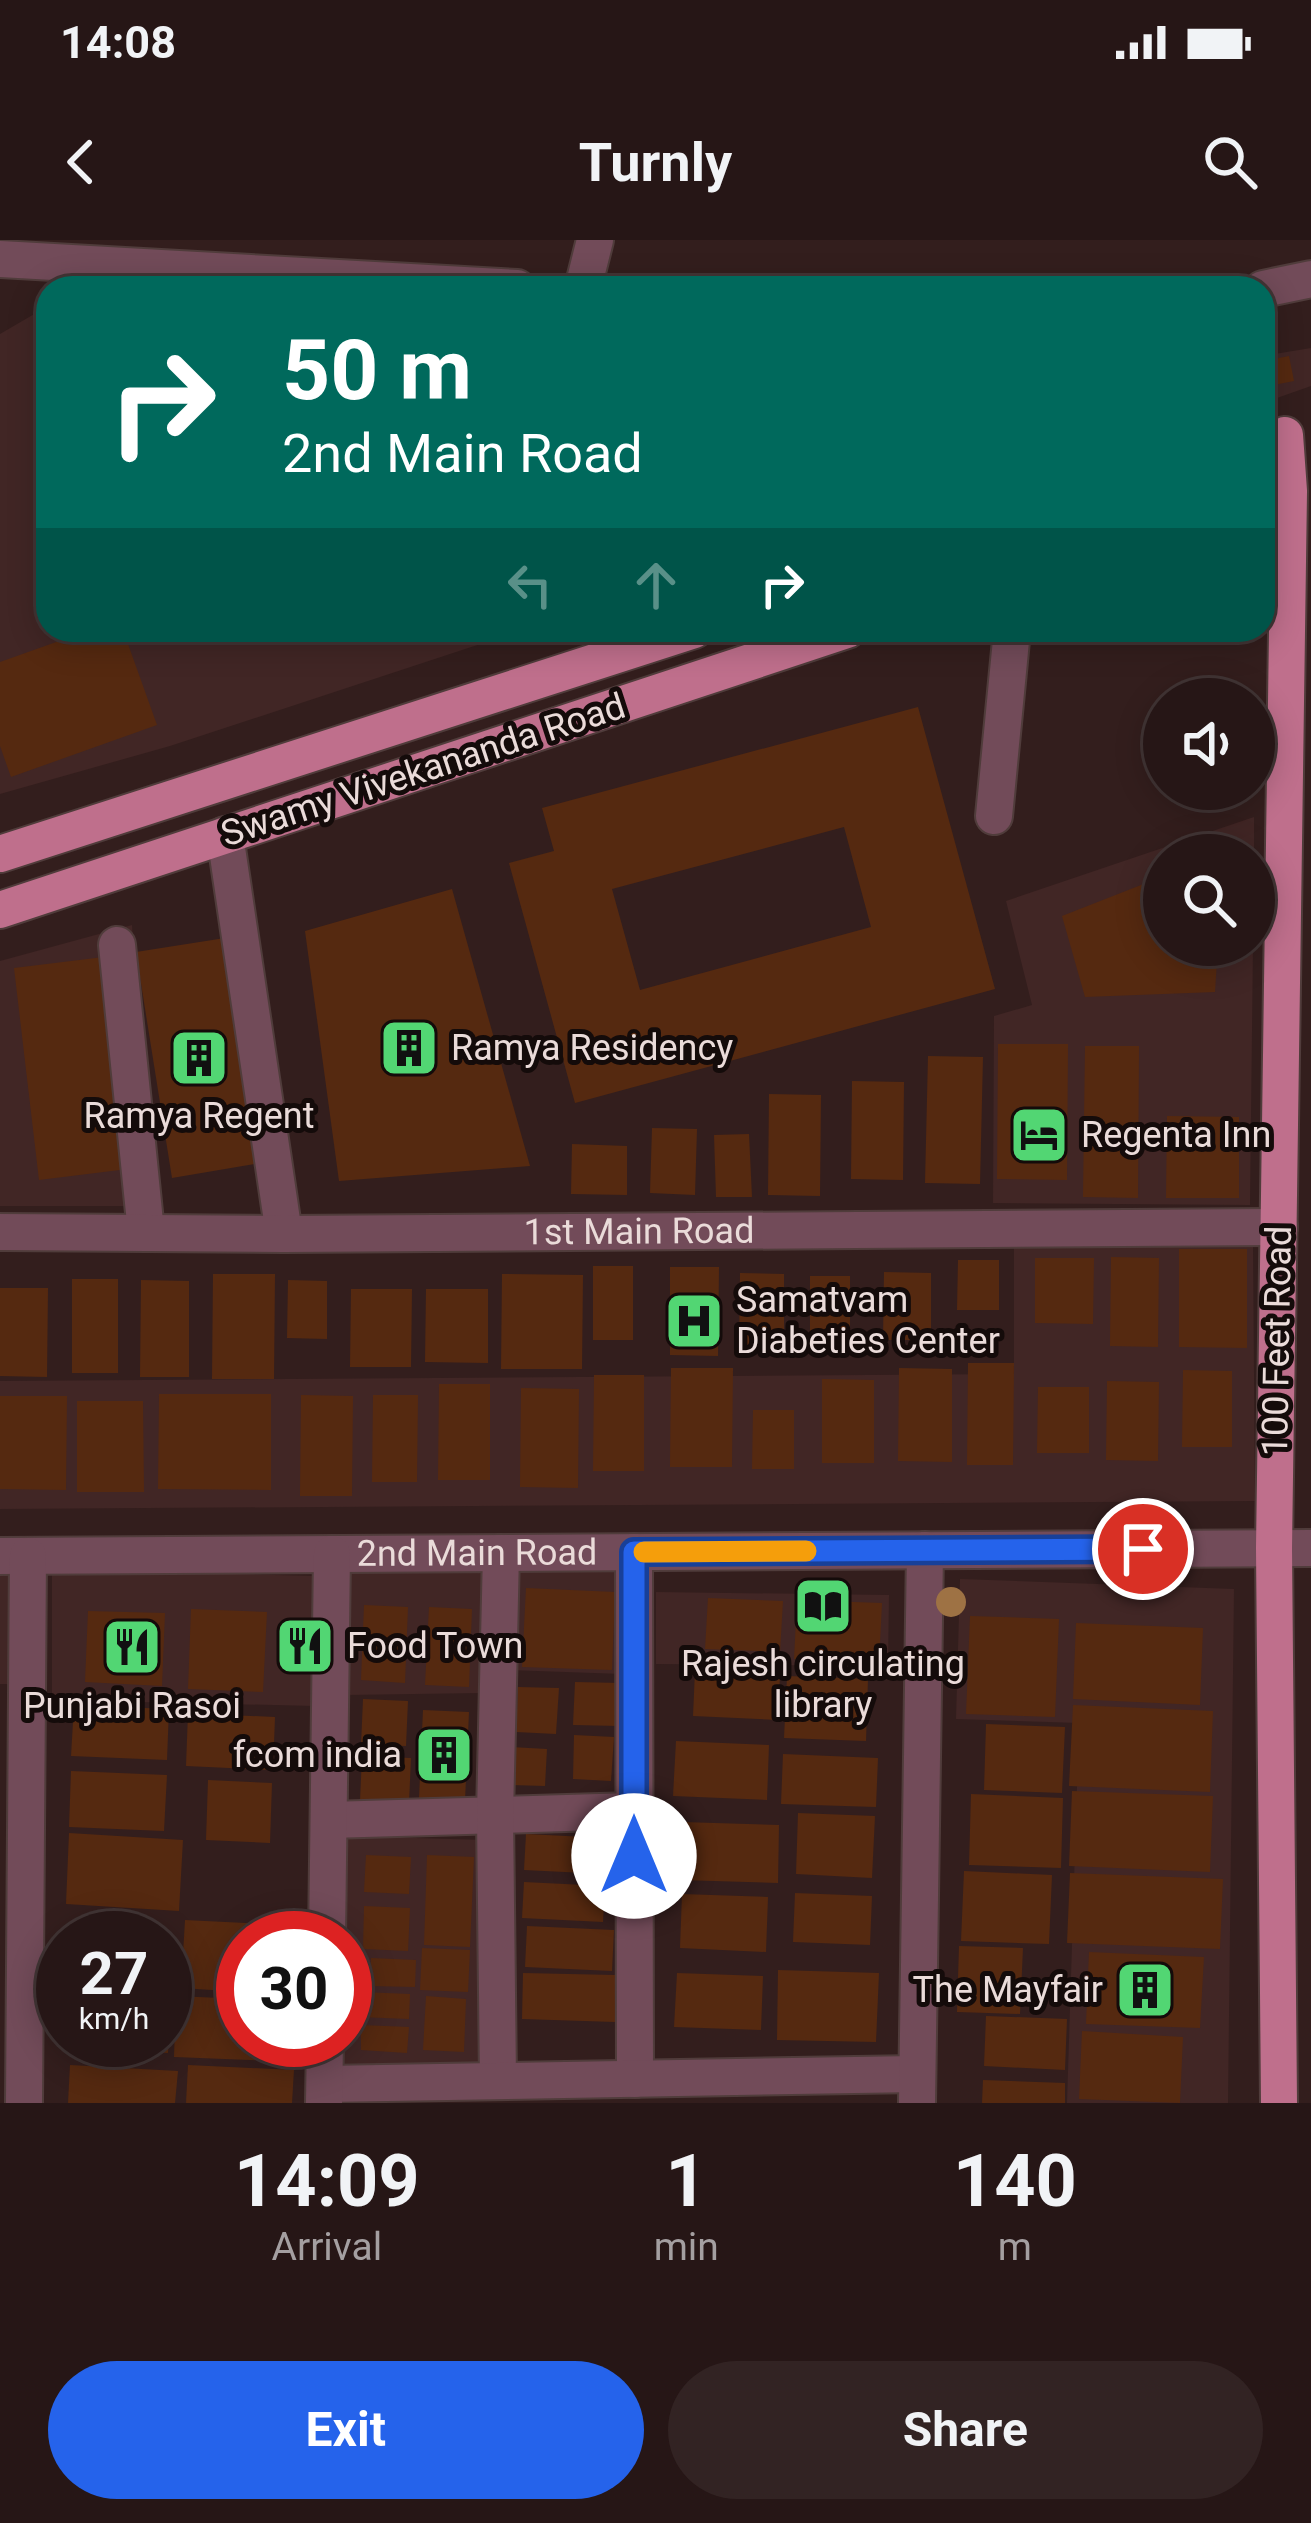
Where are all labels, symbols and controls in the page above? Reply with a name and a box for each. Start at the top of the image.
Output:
text: 14:08 [60,16,176,69]
icon: back [48,129,114,195]
icon: search [1197,129,1263,195]
text: Turnly [579,131,732,194]
text: 50 m [282,321,472,420]
icon: right [84,324,240,480]
text: 2nd Main Road [282,422,643,485]
icon: left [497,552,563,618]
icon: ahead [623,552,689,618]
icon: right [749,552,815,618]
map controls [1143,678,1275,966]
button: sound [1143,678,1275,810]
street label: Swamy Vivekananda Road [216,685,630,855]
button: search [1143,834,1275,966]
building icon: Ramya Residency [378,1017,440,1079]
building icon: Ramya Regent [168,1027,230,1089]
place label: Ramya Residency [451,1027,733,1069]
place label: Ramya Regent [84,1095,314,1137]
hotel icon: Regenta Inn [1008,1104,1070,1166]
place label: Regenta Inn [1081,1114,1271,1156]
street label: 1st Main Road [523,1210,755,1253]
street label: 100 Feet Road [1254,1225,1300,1457]
place label: Samatvam Diabeties Center [736,1279,1000,1362]
hospital icon: Samatvam Diabeties Center [663,1290,725,1352]
pin [1092,1498,1194,1600]
icon: arrive [1110,1516,1176,1582]
street label: 2nd Main Road [357,1531,597,1575]
library icon: Rajesh circulating library [792,1575,854,1637]
restaurant icon: Food Town [274,1615,336,1677]
restaurant icon: Punjabi Rasoi [101,1616,163,1678]
place label: Food Town [347,1625,523,1667]
place label: Rajesh circulating library [681,1643,965,1726]
place label: Punjabi Rasoi [23,1685,241,1727]
building icon: fcom india [413,1724,475,1786]
place label: fcom india [233,1734,402,1776]
position arrow [571,1793,697,1919]
speed limit sign: 30 [216,1911,372,2067]
text: 27 [80,1938,148,2009]
building icon: The Mayfair [1114,1959,1176,2021]
place label: The Mayfair [913,1969,1103,2011]
text: km/h [79,2001,149,2036]
text: 14:09 [234,2139,420,2224]
text: 1 [666,2139,707,2224]
text: 140 [953,2139,1077,2224]
text: Arrival [271,2224,382,2270]
text: min [654,2224,719,2270]
text: m [998,2224,1032,2270]
button: Exit [48,2361,644,2499]
button: Share [668,2361,1263,2499]

